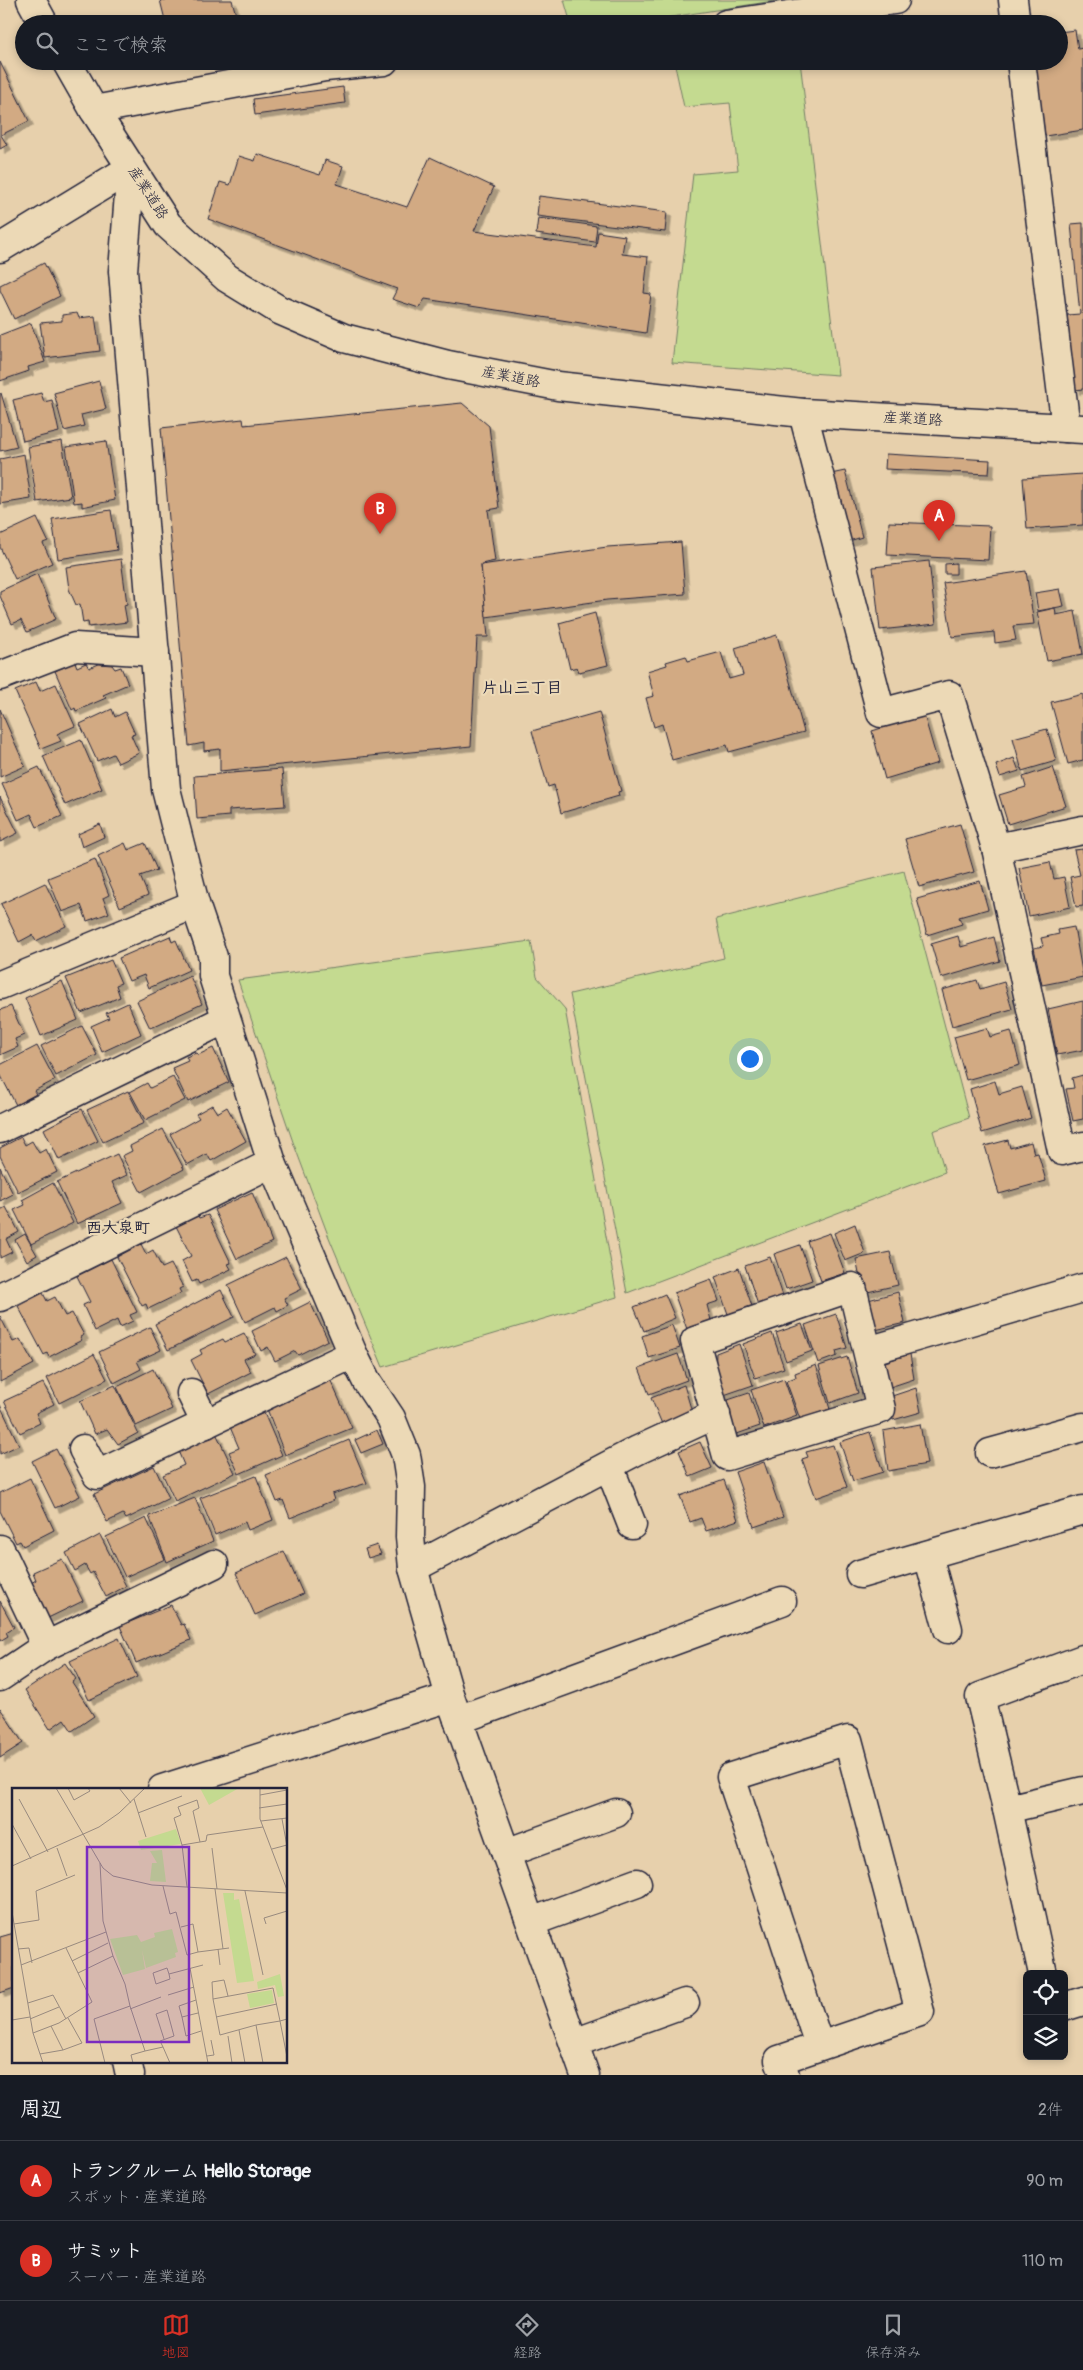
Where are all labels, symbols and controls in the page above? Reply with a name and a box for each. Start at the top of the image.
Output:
search box [15,15,1068,70]
icon: search [33,29,61,57]
text: ここで検索 [73,33,168,57]
street label: 産業道路 [124,163,172,223]
street label: 産業道路 [480,362,542,392]
street label: 産業道路 [883,408,943,430]
pin: B [364,493,396,534]
pin: A [923,500,955,541]
district label: 片山三丁目 [482,678,562,698]
your location [737,1046,763,1072]
district label: 西大泉町 [86,1218,150,1238]
inset map [12,1788,288,2062]
map controls [1023,1970,1068,2060]
button: locate [1023,1970,1068,2015]
button: layers [1023,2015,1068,2060]
text: 周辺 [20,2096,62,2123]
text: 2件 [1038,2100,1063,2120]
text: トランクルーム Hello Storage [67,2159,311,2183]
text: A [31,2171,41,2191]
text: 90 m [1026,2171,1063,2191]
text: スポット · 産業道路 [67,2187,207,2207]
text: サミット [67,2239,143,2263]
text: B [31,2251,41,2271]
text: 110 m [1022,2251,1063,2271]
text: スーパー · 産業道路 [67,2267,206,2287]
tab: 地図 [162,2311,190,2361]
tab: 経路 [513,2311,541,2361]
tab: 保存済み [865,2311,921,2361]

